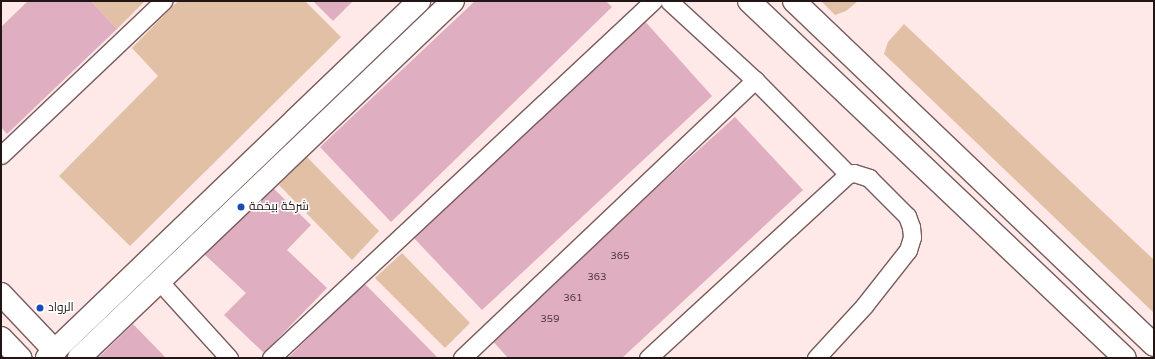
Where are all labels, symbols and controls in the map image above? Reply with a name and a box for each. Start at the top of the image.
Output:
place label: شركة بيخمة [249,200,309,214]
marker: شركة بيخمة [236,202,246,212]
house number: 365 [611,251,629,263]
house number: 363 [588,272,606,284]
house number: 361 [564,293,582,305]
place label: الرواد [48,301,74,315]
marker: الرواد [35,303,45,313]
house number: 359 [541,314,559,326]

